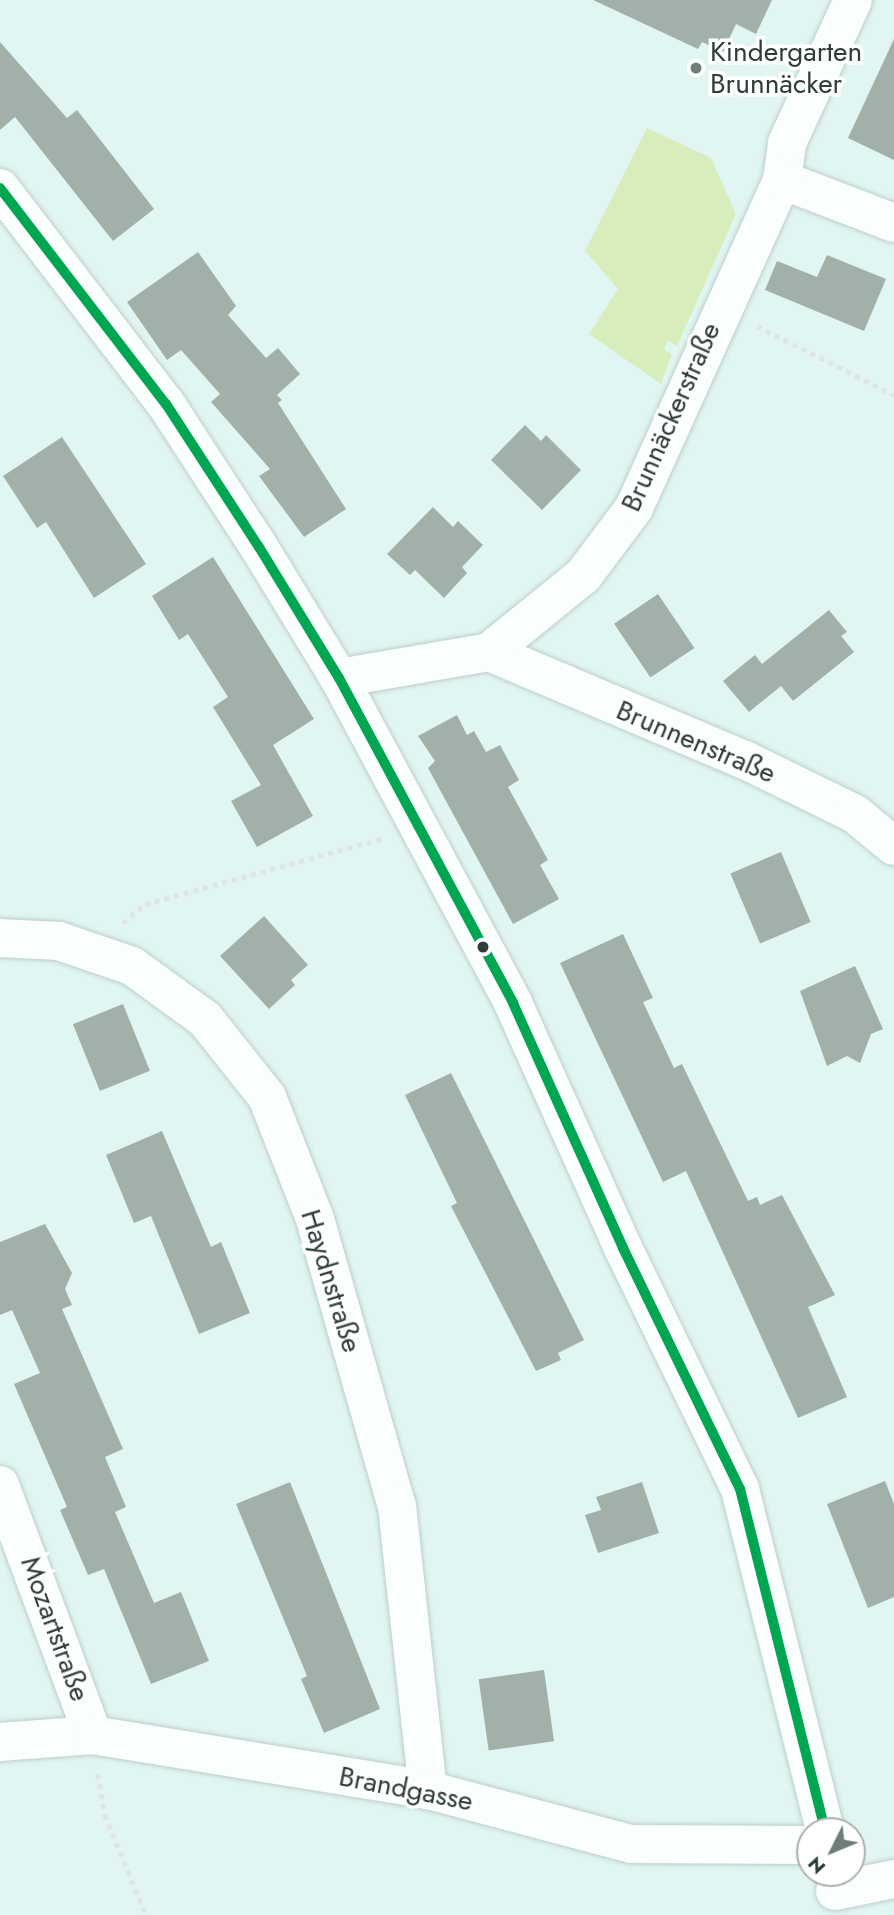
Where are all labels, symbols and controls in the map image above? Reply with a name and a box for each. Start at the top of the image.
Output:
place label: Kindergarten Brunnäcker [710,35,862,101]
marker: Kindergarten Brunnäcker [688,60,704,76]
street label: Brunnäckerstraße [614,317,728,517]
street label: Brunnenstraße [611,693,781,791]
unlabelled marker [476,940,490,954]
street label: Haydnstraße [293,1205,369,1357]
street label: Mozartstraße [13,1552,97,1706]
street label: Brandgasse [336,1760,476,1818]
north arrow [796,1817,866,1887]
text: N [802,1851,832,1880]

